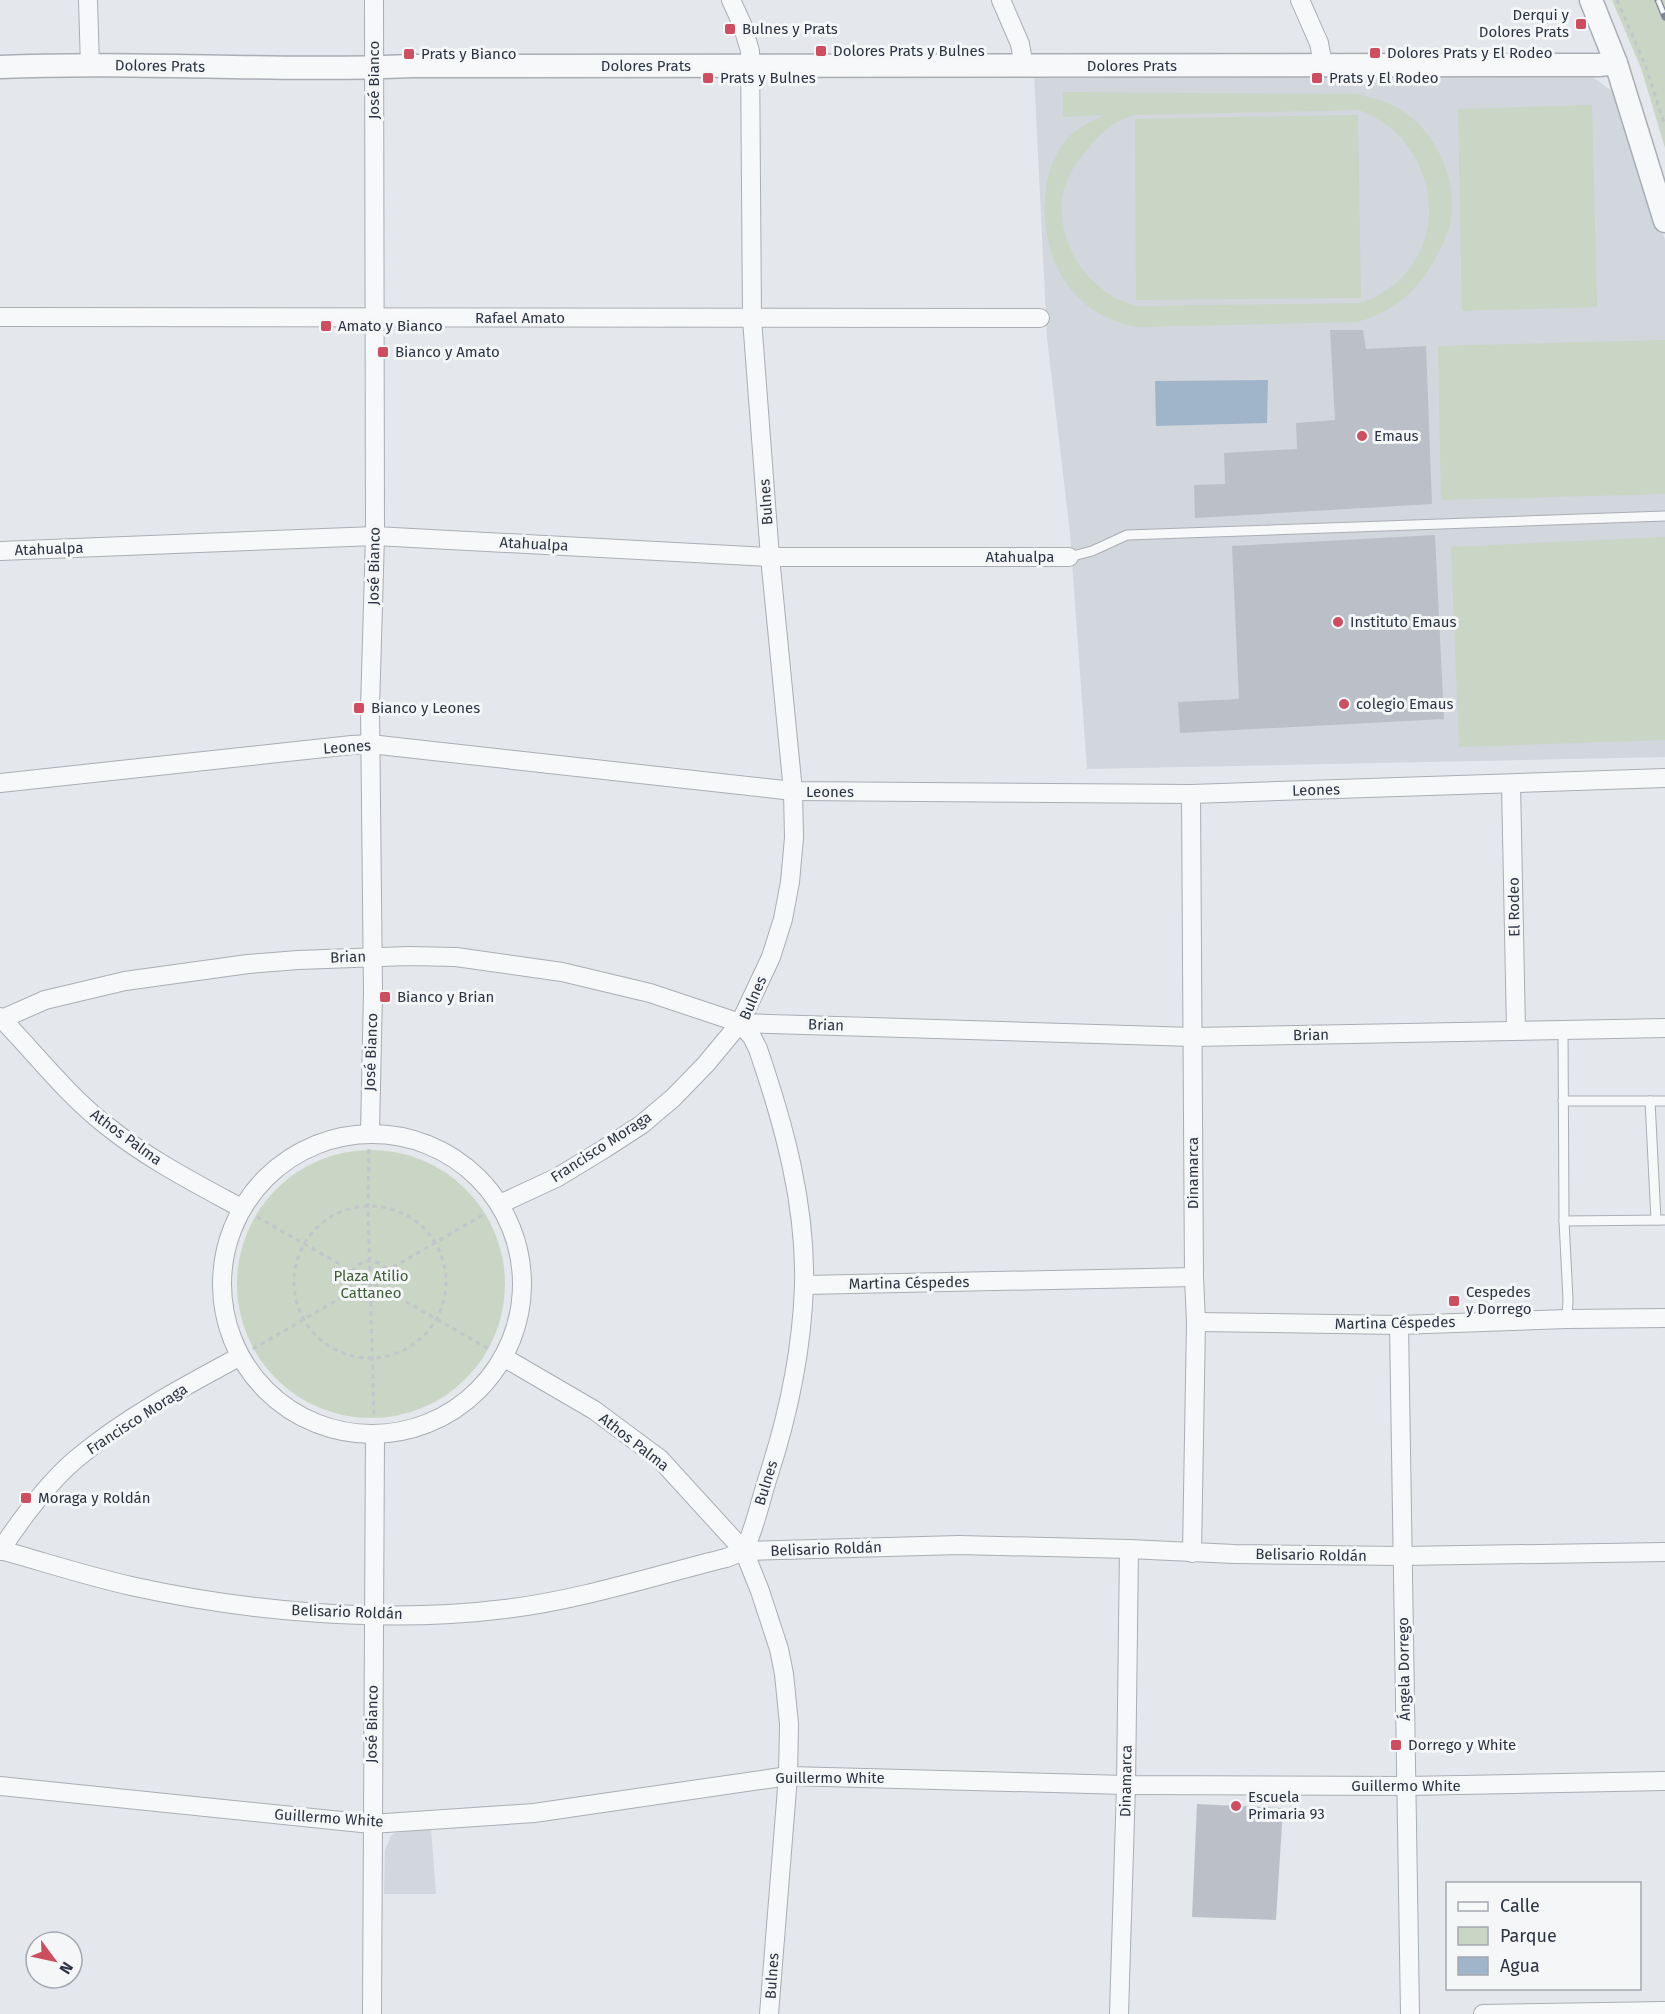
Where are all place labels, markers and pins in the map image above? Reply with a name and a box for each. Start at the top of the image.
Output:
place label: Derqui y Dolores Prats [1479,6,1570,41]
marker: Derqui y Dolores Prats [1574,17,1588,31]
place label: Bulnes y Prats [742,20,838,38]
marker: Bulnes y Prats [723,22,737,36]
place label: Dolores Prats y Bulnes [833,42,985,60]
marker: Dolores Prats y Bulnes [814,44,828,58]
place label: Dolores Prats y El Rodeo [1387,44,1552,62]
place label: Prats y Bianco [421,45,517,63]
marker: Dolores Prats y El Rodeo [1368,46,1382,60]
marker: Prats y Bianco [402,47,416,61]
place label: Prats y Bulnes [720,69,816,87]
place label: Prats y El Rodeo [1329,69,1438,87]
marker: Prats y Bulnes [701,71,715,85]
marker: Prats y El Rodeo [1310,71,1324,85]
place label: Amato y Bianco [338,317,443,335]
marker: Amato y Bianco [319,319,333,333]
place label: Bianco y Amato [395,343,500,361]
marker: Bianco y Amato [376,345,390,359]
place label: Emaus [1374,427,1419,445]
marker: Emaus [1355,429,1369,443]
place label: Instituto Emaus [1350,613,1457,631]
marker: Instituto Emaus [1331,615,1345,629]
place label: colegio Emaus [1356,695,1454,713]
marker: colegio Emaus [1337,697,1351,711]
place label: Bianco y Leones [371,699,480,717]
marker: Bianco y Leones [352,701,366,715]
place label: Bianco y Brian [397,988,494,1006]
marker: Bianco y Brian [378,990,392,1004]
place label: Cespedes y Dorrego [1466,1283,1531,1318]
marker: Cespedes y Dorrego [1447,1294,1461,1308]
place label: Moraga y Roldán [38,1489,151,1507]
marker: Moraga y Roldán [19,1491,33,1505]
place label: Dorrego y White [1408,1736,1516,1754]
marker: Dorrego y White [1389,1738,1403,1752]
place label: Escuela Primaria 93 [1248,1788,1325,1823]
marker: Escuela Primaria 93 [1229,1799,1243,1813]

